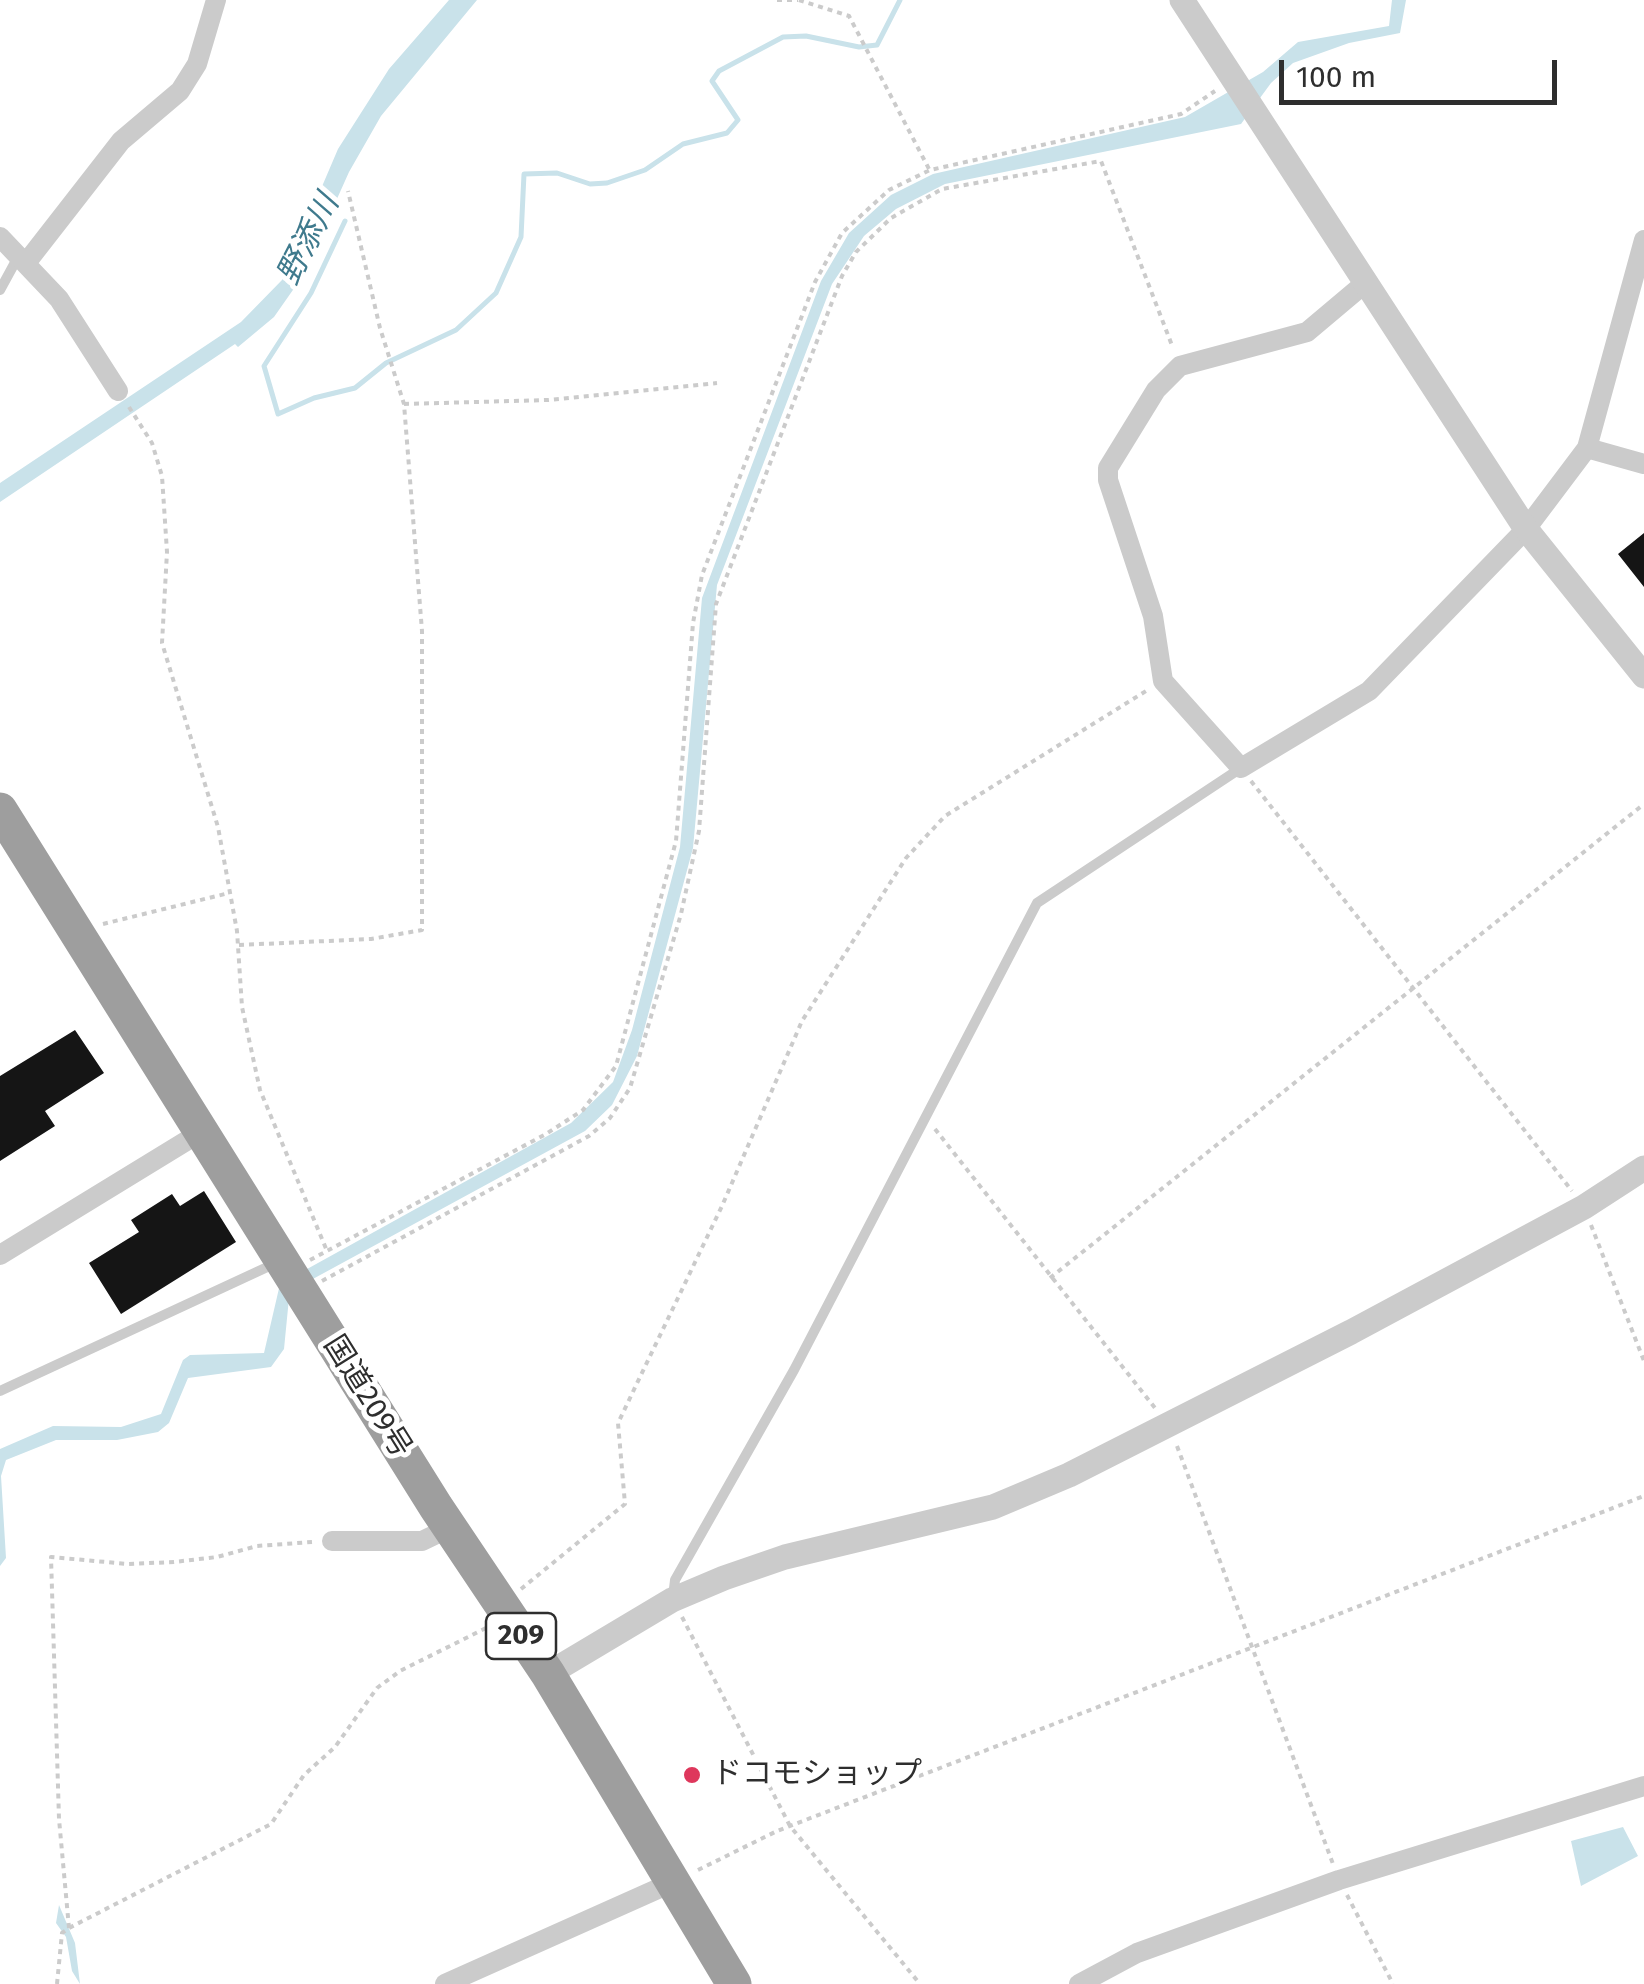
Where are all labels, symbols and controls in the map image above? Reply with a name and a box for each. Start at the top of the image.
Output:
scale bar [1284,40,1562,102]
text: 100 m [1296,59,1376,95]
water label: 野添川 [270,189,348,291]
street label: 国道209号 [315,1329,419,1465]
road number: 209 [486,1613,556,1659]
place label: ドコモショップ [712,1757,922,1793]
marker: ドコモショップ [681,1764,703,1786]

